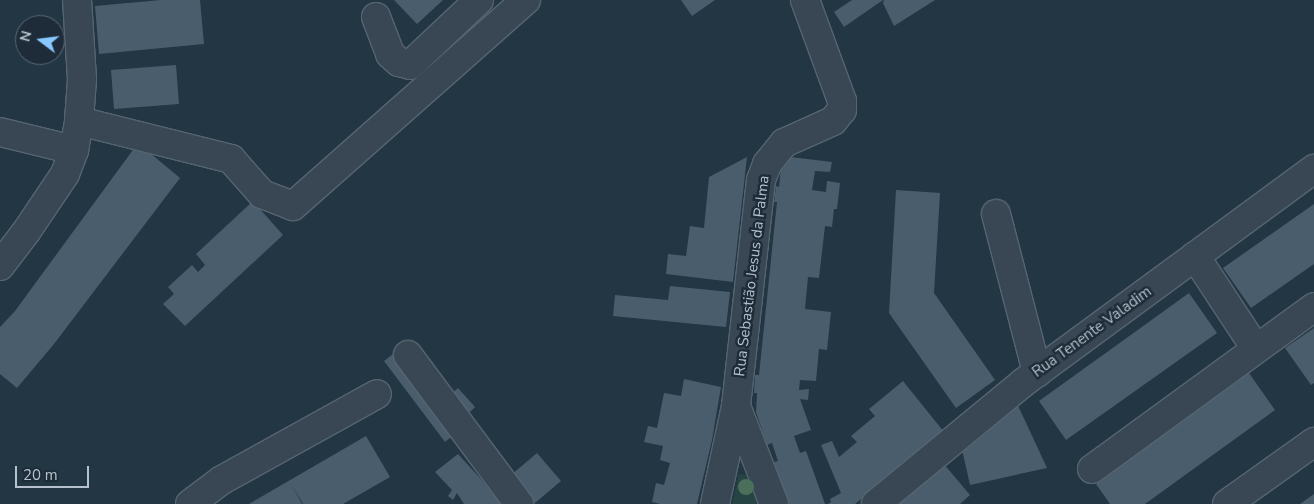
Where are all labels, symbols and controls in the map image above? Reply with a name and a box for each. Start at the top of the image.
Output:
north arrow [15,15,65,65]
text: N [15,29,37,44]
street label: Rua Sebastião Jesus da Palma [731,174,773,378]
street label: Rua Tenente Valadim [1029,283,1155,381]
scale bar [18,456,91,488]
text: 20 m [23,465,58,485]

